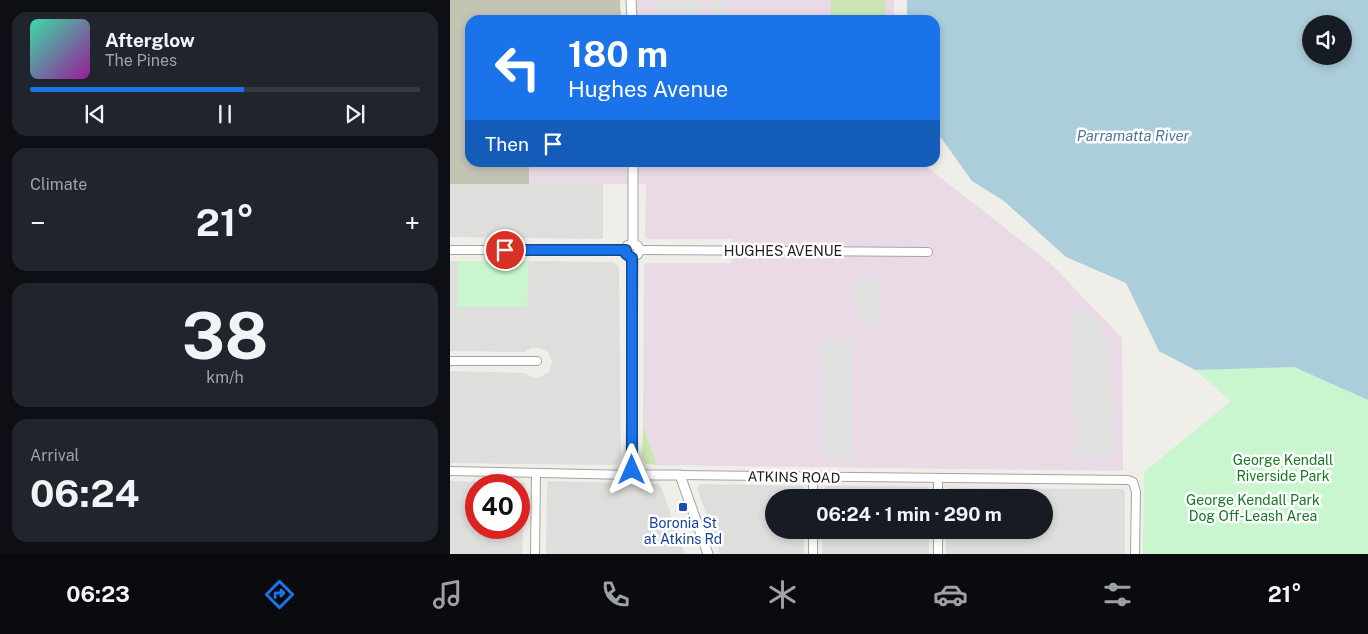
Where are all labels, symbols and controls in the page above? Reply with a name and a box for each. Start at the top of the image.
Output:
map controls [1302,15,1352,65]
button: sound [1302,15,1352,65]
text: Afterglow [105,29,195,51]
text: 180 m [568,34,668,75]
icon: left [485,35,550,100]
text: The Pines [105,51,177,70]
text: Hughes Avenue [568,76,728,102]
icon: previous [81,100,109,128]
icon: pause [211,100,239,128]
icon: next [341,100,369,128]
water label: Parramatta River [1077,127,1190,144]
icon: arrive [539,130,567,158]
text: Then [485,133,529,155]
text: Climate [30,175,87,194]
text: 21° [196,200,254,245]
text: − [30,206,46,239]
text: + [404,206,420,239]
pin [484,229,526,271]
icon: arrive [491,236,519,264]
street label: HUGHES AVENUE [724,243,842,259]
text: 38 [182,297,268,374]
text: km/h [206,368,244,387]
position arrow [605,443,657,495]
text: Arrival [30,446,79,465]
park label: George Kendall Riverside Park [1233,452,1333,484]
street label: ATKINS ROAD [748,468,840,486]
text: 06:24 [30,471,140,516]
speed limit sign: 40 [465,474,530,539]
park label: George Kendall Park Dog Off-Leash Area [1186,492,1320,524]
marker: Boronia St at Atkins Rd [677,501,689,513]
text: 06:24 · 1 min · 290 m [816,503,1002,525]
place label: Boronia St at Atkins Rd [644,515,722,547]
icon: directions [262,577,297,612]
icon: music [430,577,465,612]
icon: phone [598,577,633,612]
icon: climate [765,577,800,612]
icon: car [933,577,968,612]
icon: filters [1100,577,1135,612]
text: 06:23 [66,581,130,607]
text: 21° [1268,581,1302,607]

